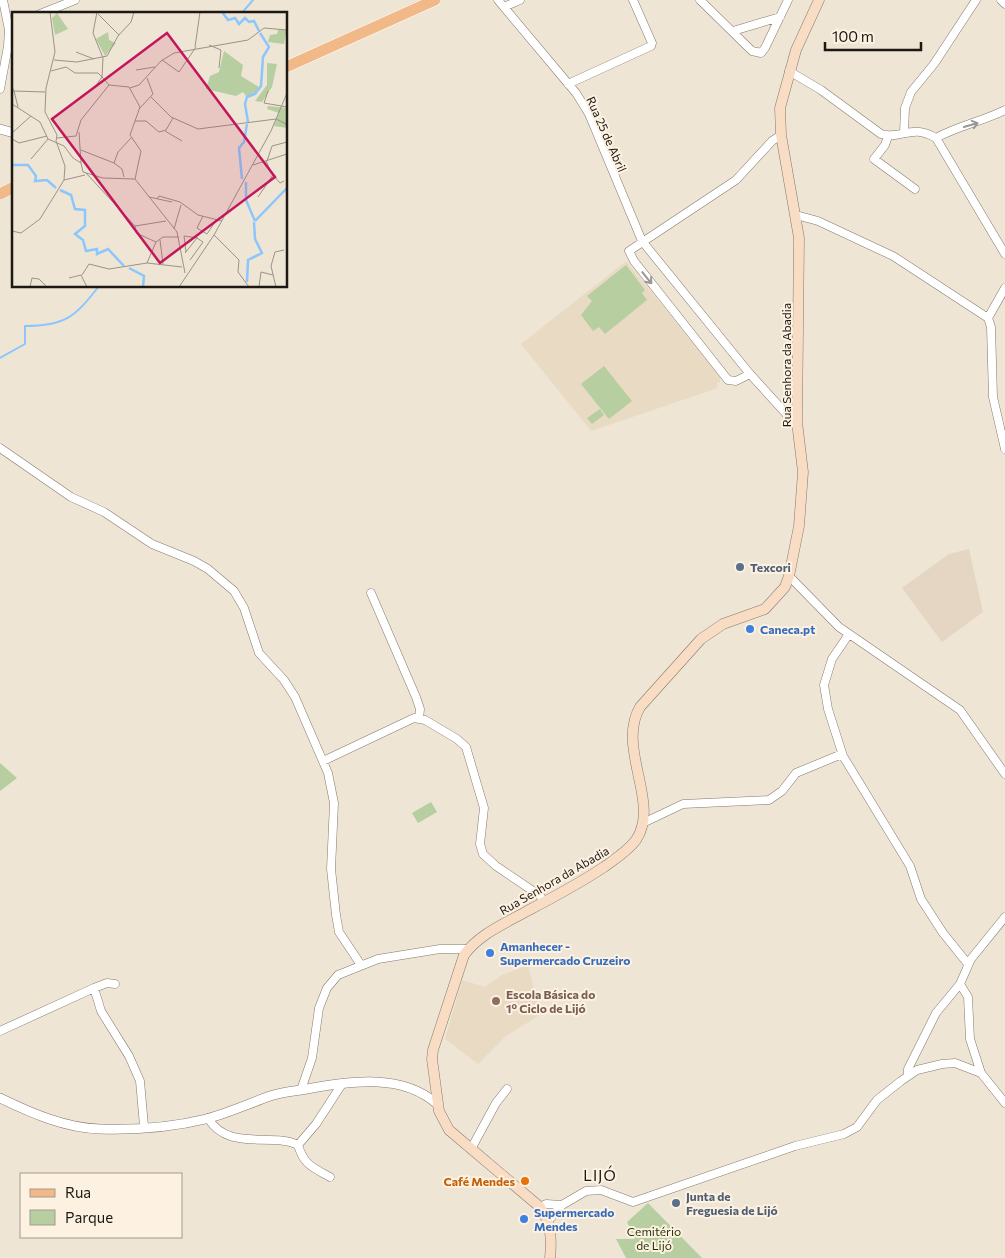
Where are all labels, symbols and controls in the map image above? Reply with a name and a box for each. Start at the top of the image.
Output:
inset map [12,12,288,288]
scale bar [825,20,921,52]
text: 100 m [832,27,874,45]
street label: Rua 25 de Abril [584,94,630,174]
one-way arrow [962,119,978,129]
one-way arrow [642,271,653,284]
street label: Rua Senhora da Abadia [779,303,793,427]
place label: Texcori [750,560,791,574]
marker: Texcori [734,561,746,573]
place label: Caneca.pt [760,622,815,636]
marker: Caneca.pt [744,623,756,635]
street label: Rua Senhora da Abadia [497,843,611,917]
place label: Amanhecer - Supermercado Cruzeiro [500,939,630,967]
marker: Amanhecer - Supermercado Cruzeiro [484,947,496,959]
place label: Escola Básica do 1º Ciclo de Lijó [506,987,595,1015]
marker: Escola Básica do 1º Ciclo de Lijó [490,995,502,1007]
district label: LIJÓ [583,1165,617,1184]
legend [20,1173,182,1238]
place label: Café Mendes [443,1174,515,1188]
marker: Café Mendes [519,1175,531,1187]
text: Rua [65,1183,91,1201]
place label: Junta de Freguesia de Lijó [686,1189,778,1217]
marker: Junta de Freguesia de Lijó [670,1197,682,1209]
place label: Supermercado Mendes [534,1205,614,1233]
text: Parque [65,1208,113,1226]
marker: Supermercado Mendes [518,1213,530,1225]
park label: Cemitério de Lijó [627,1224,681,1252]

